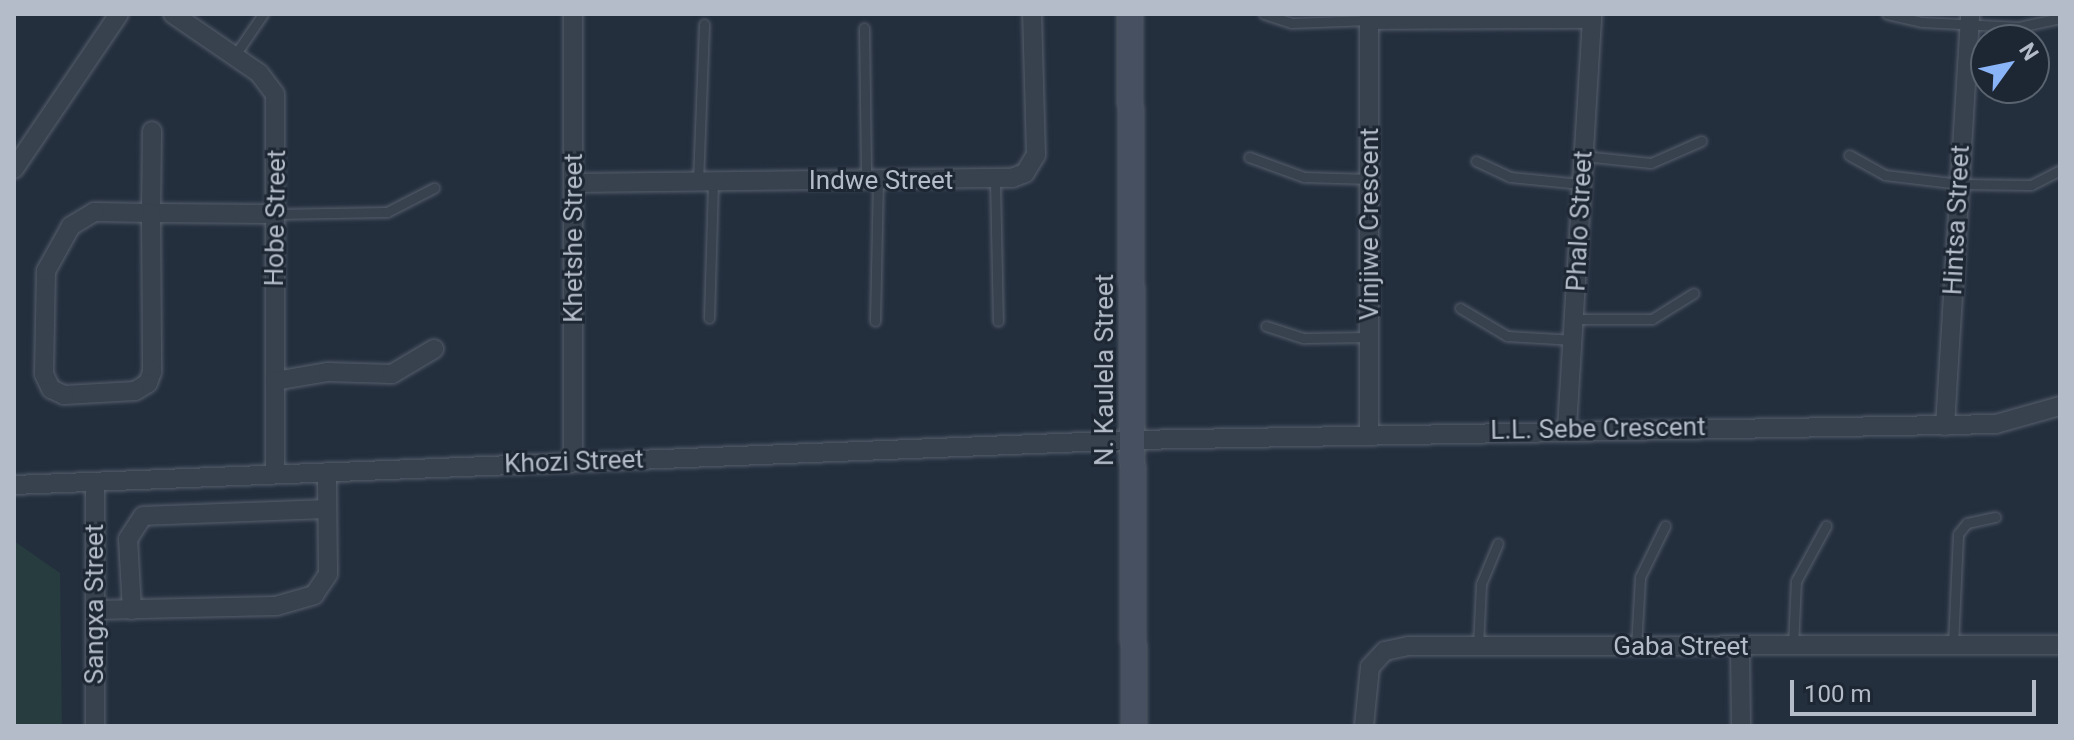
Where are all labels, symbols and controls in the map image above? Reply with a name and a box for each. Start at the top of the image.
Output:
north arrow [1970,24,2050,104]
text: N [2014,38,2044,65]
street label: Vinjiwe Crescent [1354,128,1386,320]
street label: Hintsa Street [1937,144,1977,296]
street label: Hobe Street [259,149,293,287]
street label: Phalo Street [1561,150,1599,292]
street label: Khetshe Street [558,153,590,323]
street label: Indwe Street [809,165,953,197]
street label: N. Kaulela Street [1089,274,1121,466]
street label: L.L. Sebe Crescent [1490,412,1706,446]
street label: Khozi Street [504,444,644,480]
street label: Sangxa Street [79,524,111,684]
street label: Gaba Street [1613,631,1749,663]
scale bar [1794,664,2040,714]
text: 100 m [1804,680,1871,708]

